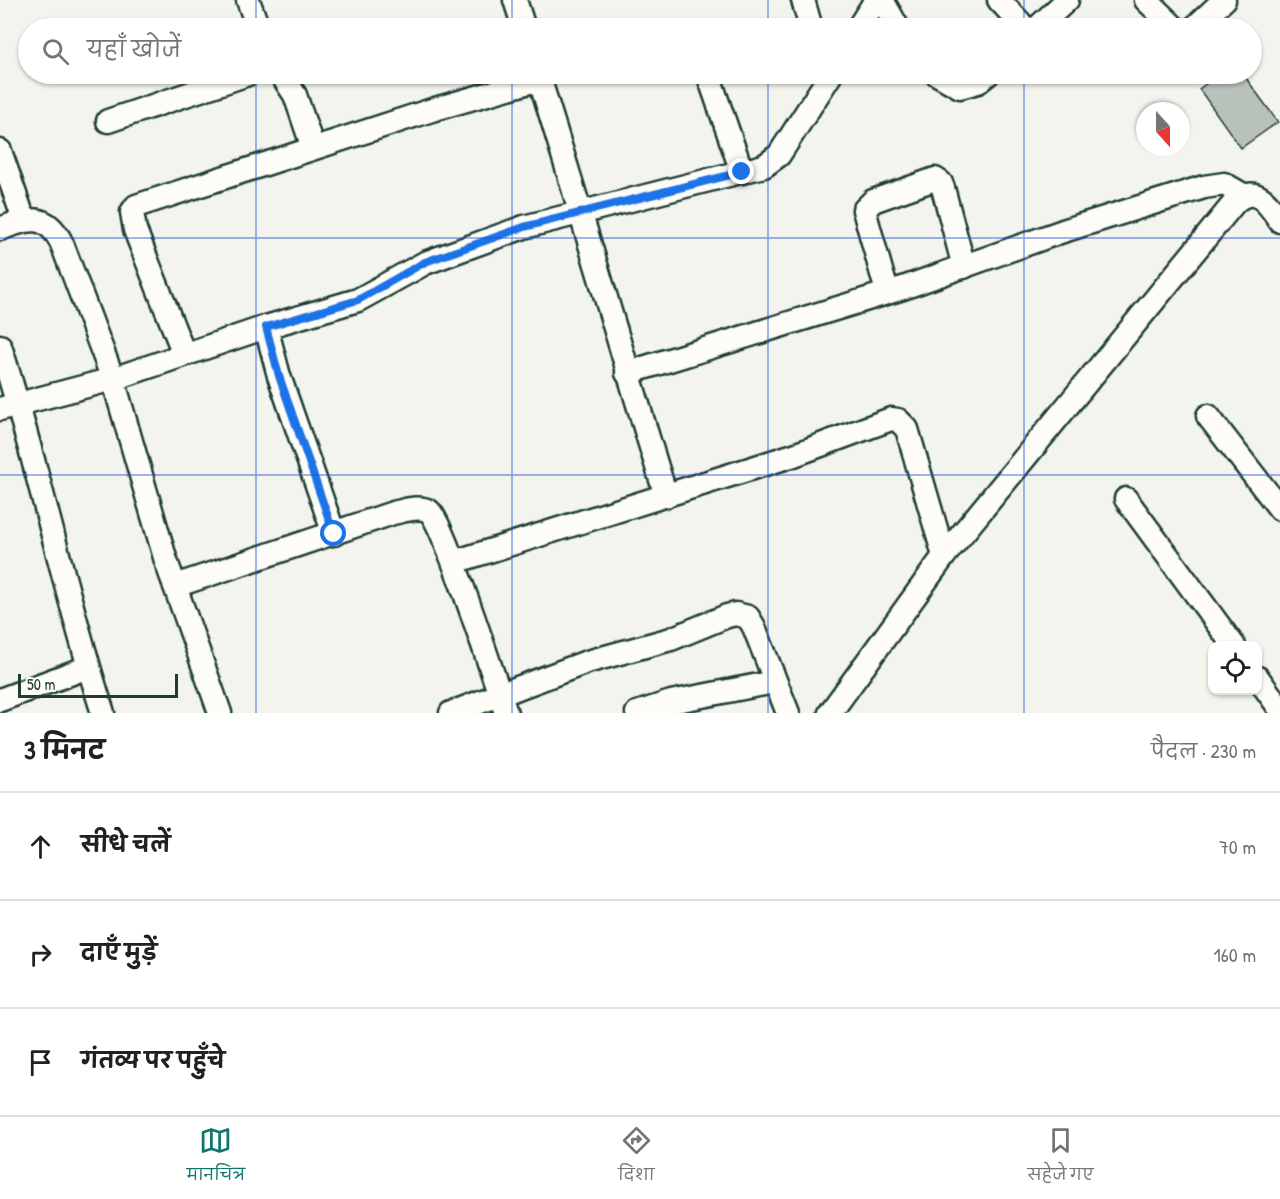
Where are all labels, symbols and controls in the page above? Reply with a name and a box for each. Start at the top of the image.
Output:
search box [18,18,1262,84]
text: यहाँ खोजें [87,34,181,64]
icon: search [39,35,72,68]
north arrow [1136,102,1190,156]
route end [728,158,754,184]
route start [320,520,346,546]
map controls [1208,641,1262,695]
button: locate [1208,641,1262,695]
scale bar [18,671,178,698]
text: 50 m [27,673,56,695]
text: 3 मिनट [24,732,105,767]
text: पैदल · 230 m [1151,737,1256,764]
text: सीधे चलें [81,829,171,859]
icon: ahead [24,830,57,863]
text: 70 m [1219,833,1256,860]
text: दाएँ मुड़ें [81,937,157,967]
icon: right [24,938,57,971]
text: 160 m [1214,941,1256,968]
text: गंतव्य पर पहुँचे [81,1045,225,1075]
icon: arrive [24,1046,57,1079]
tab: मानचित्र [186,1124,245,1192]
tab: दिशा [618,1124,654,1192]
tab: सहेजे गए [1027,1124,1094,1192]

